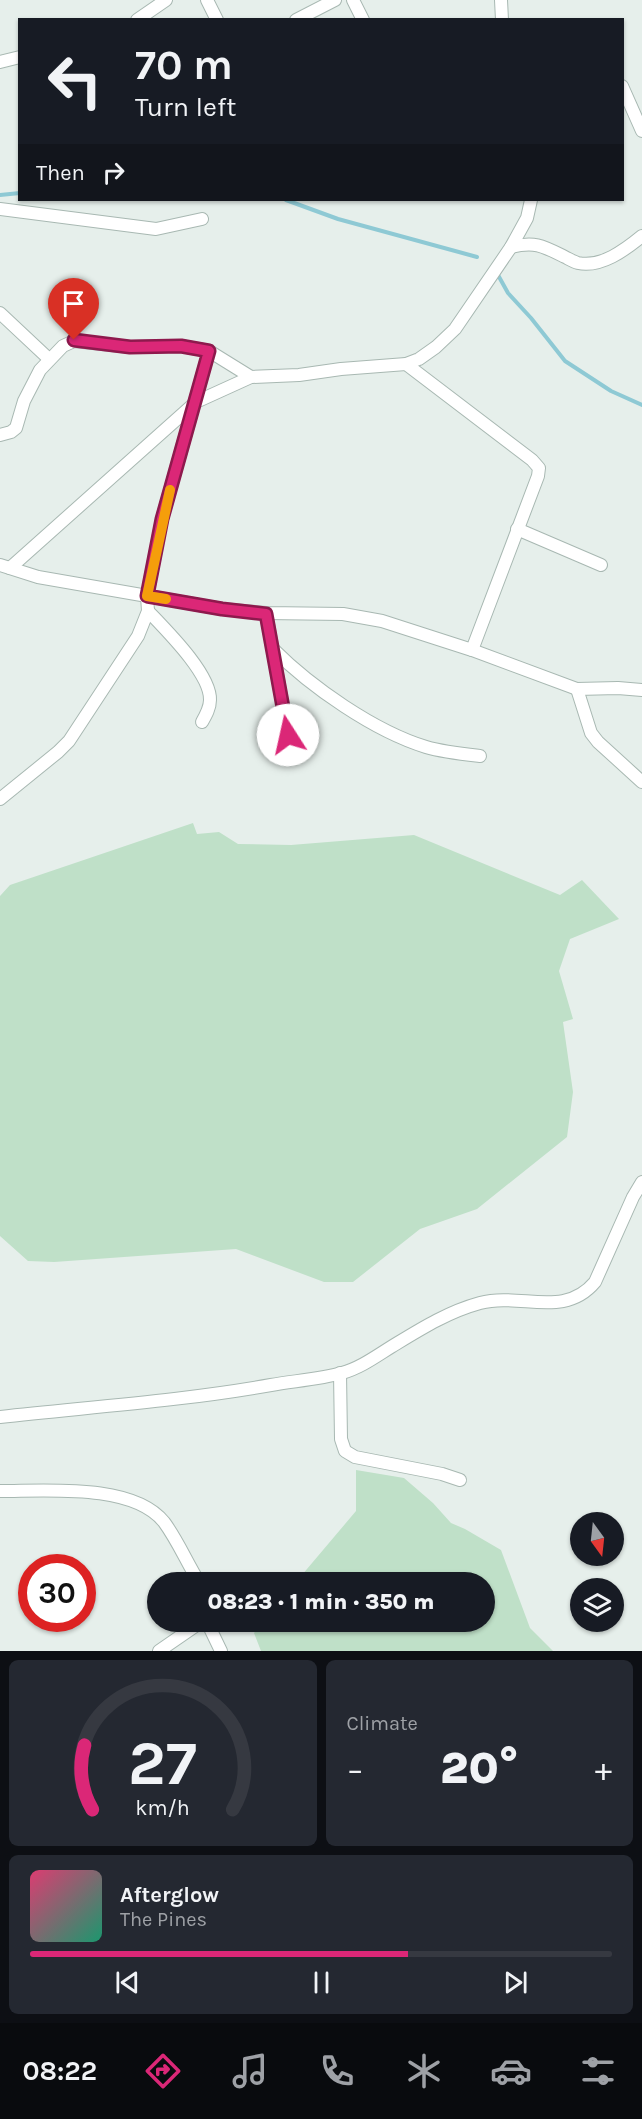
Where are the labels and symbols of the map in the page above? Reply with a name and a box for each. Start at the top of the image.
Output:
pin [48,278,99,340]
position arrow [256,703,320,767]
north arrow [570,1512,624,1566]
speed limit sign: 30 [18,1554,96,1632]

